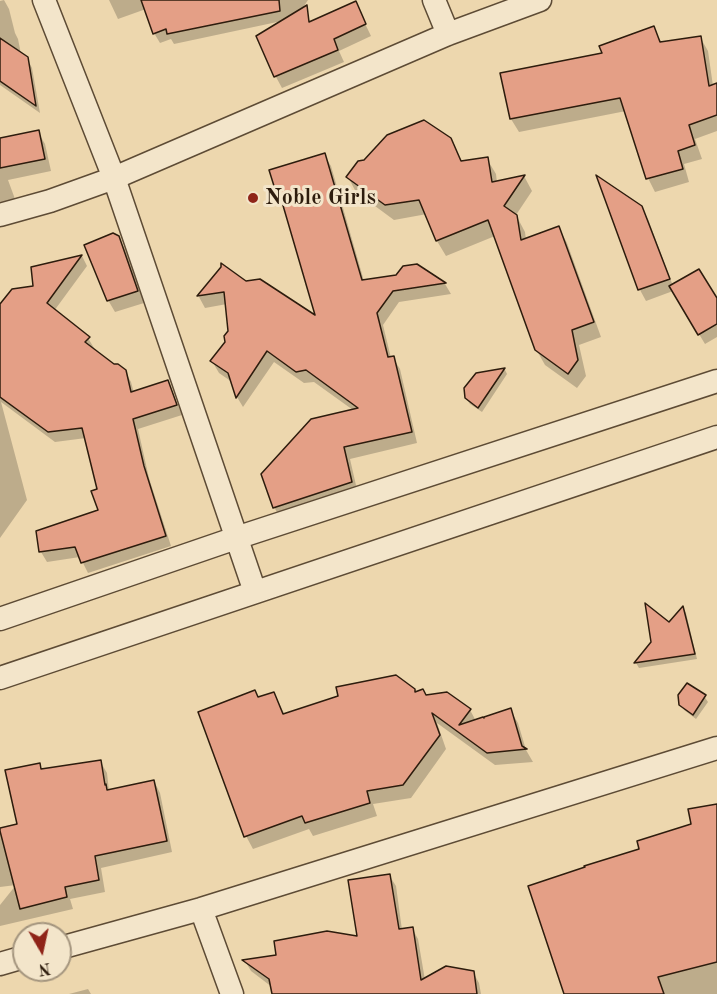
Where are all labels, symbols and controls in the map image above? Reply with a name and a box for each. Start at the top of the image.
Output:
place label: Noble Girls [265,185,376,211]
marker: Noble Girls [246,191,260,205]
north arrow [12,922,72,982]
text: N [37,959,52,977]

